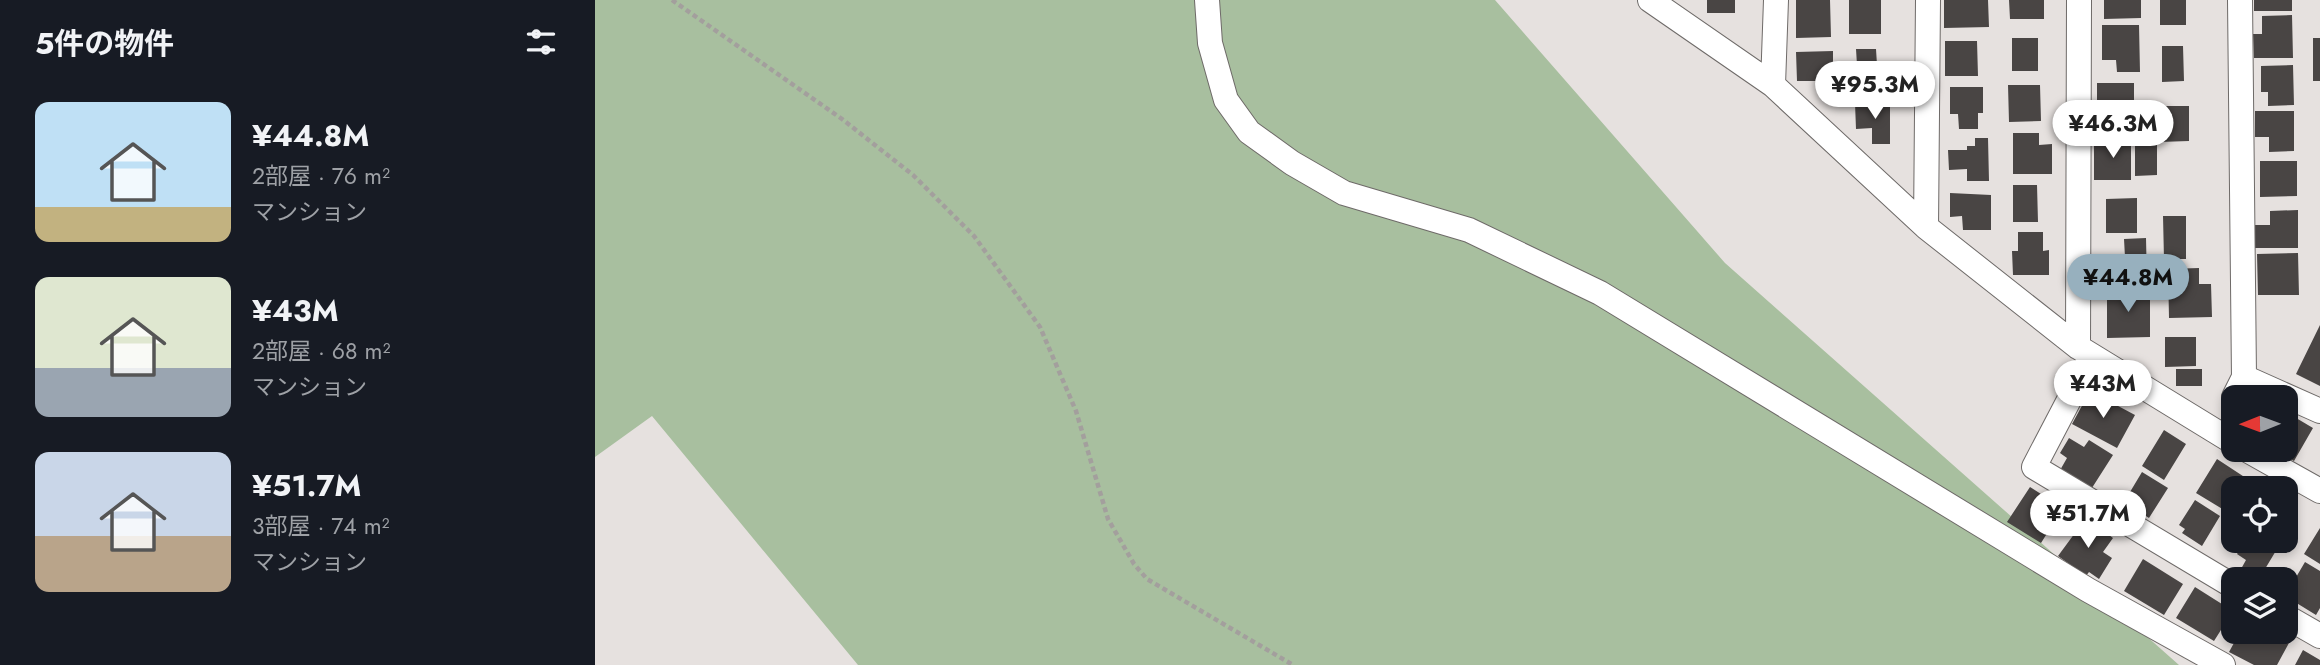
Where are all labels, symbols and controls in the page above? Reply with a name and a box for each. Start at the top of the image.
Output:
text: 5件の物件 [35,22,174,65]
icon: filters [522,23,560,61]
pin: ¥95.3M [1818,61,1932,121]
text: ¥95.3M [1831,67,1919,101]
pin: ¥46.3M [2056,100,2170,160]
text: ¥46.3M [2068,106,2158,140]
text: ¥44.8M [252,114,369,157]
icon: home [91,130,175,214]
text: 2部屋 · 76 m² [252,159,390,193]
text: マンション [252,195,367,229]
pin: ¥44.8M [2071,254,2185,314]
text: ¥44.8M [2083,260,2173,294]
text: ¥43M [252,289,338,332]
icon: home [91,305,175,389]
text: 2部屋 · 68 m² [252,334,390,368]
pin: ¥43M [2062,360,2144,420]
text: ¥43M [2070,366,2136,400]
text: マンション [252,370,367,404]
north arrow [2221,385,2298,462]
map controls [2221,385,2298,644]
text: ¥51.7M [252,464,361,507]
button: locate [2221,476,2298,553]
icon: home [91,480,175,564]
pin: ¥51.7M [2031,490,2145,550]
text: ¥51.7M [2046,496,2130,530]
text: 3部屋 · 74 m² [252,509,390,543]
text: マンション [252,545,367,579]
button: layers [2221,567,2298,644]

